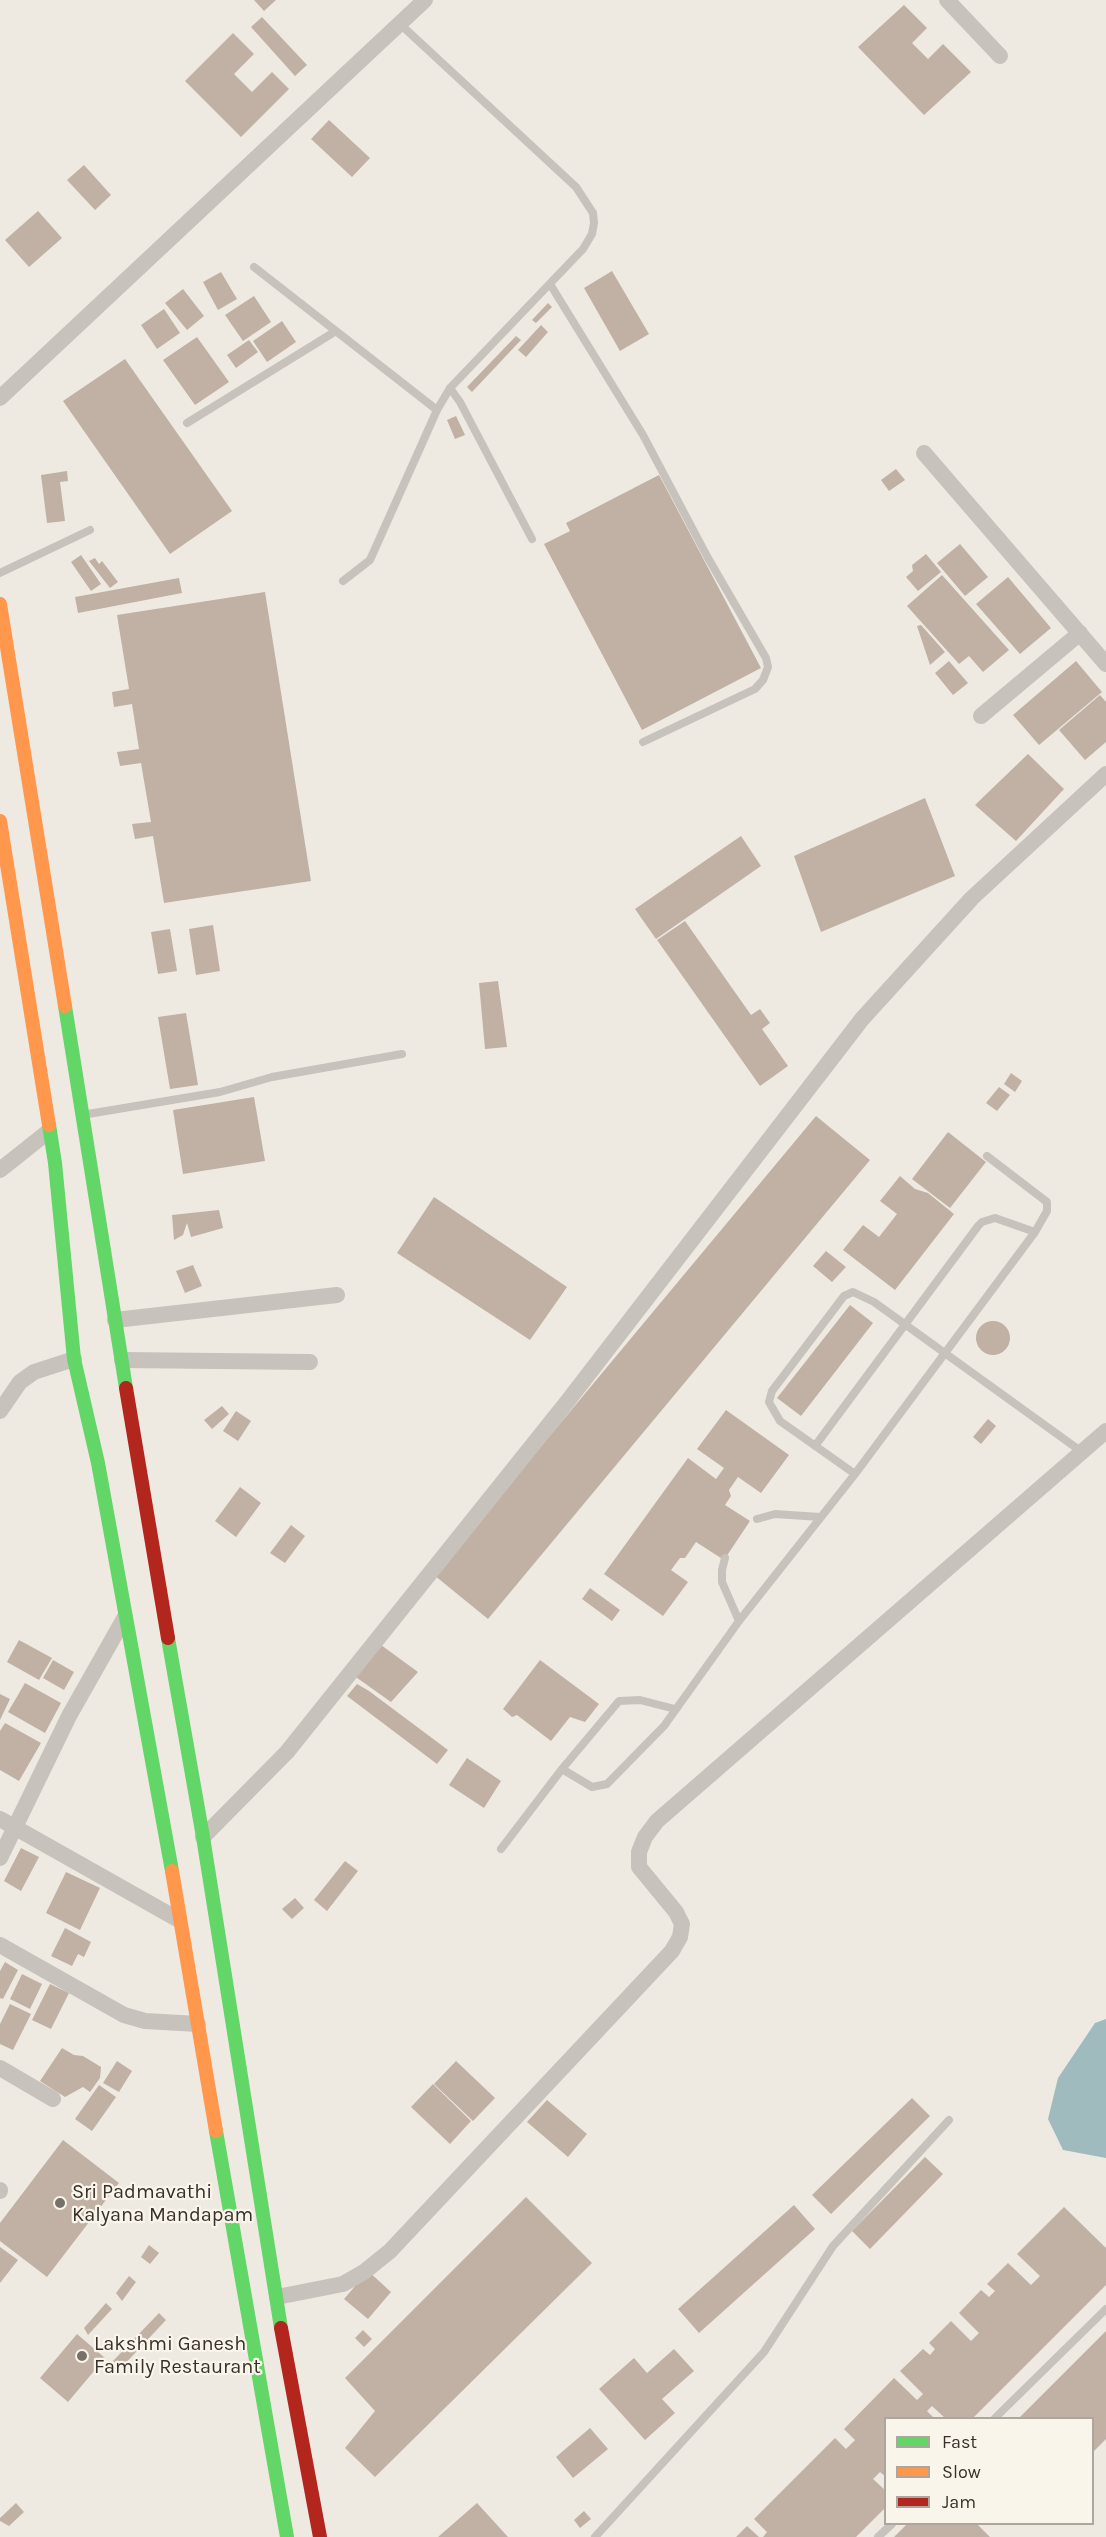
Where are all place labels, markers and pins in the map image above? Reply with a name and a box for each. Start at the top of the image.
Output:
place label: Sri Padmavathi Kalyana Mandapam [72,2180,253,2227]
marker: Sri Padmavathi Kalyana Mandapam [53,2196,67,2210]
place label: Lakshmi Ganesh Family Restaurant [94,2332,261,2379]
marker: Lakshmi Ganesh Family Restaurant [75,2349,89,2363]

